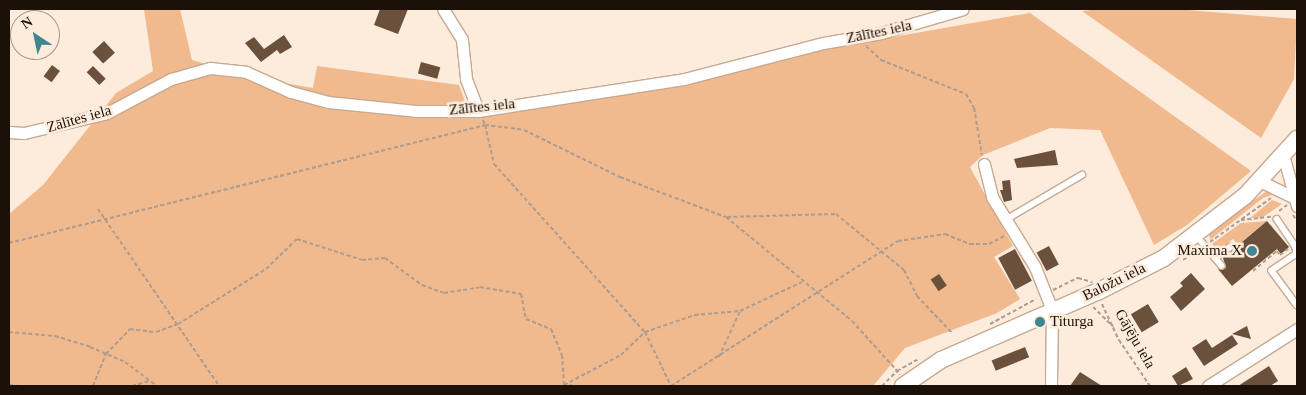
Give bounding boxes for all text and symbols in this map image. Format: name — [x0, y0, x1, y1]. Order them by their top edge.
north arrow — [10, 10, 60, 60]
text: N — [19, 14, 35, 32]
street label: Zālītes iela — [845, 16, 913, 48]
street label: Zālītes iela — [448, 95, 516, 119]
street label: Zālītes iela — [45, 101, 113, 137]
place label: Maxima X — [1177, 242, 1242, 260]
marker: Maxima X — [1246, 245, 1258, 257]
street label: Baložu iela — [1080, 259, 1148, 305]
street label: Gājēju iela — [1111, 306, 1159, 372]
place label: Titurga — [1050, 313, 1093, 331]
marker: Titurga — [1034, 316, 1046, 328]

